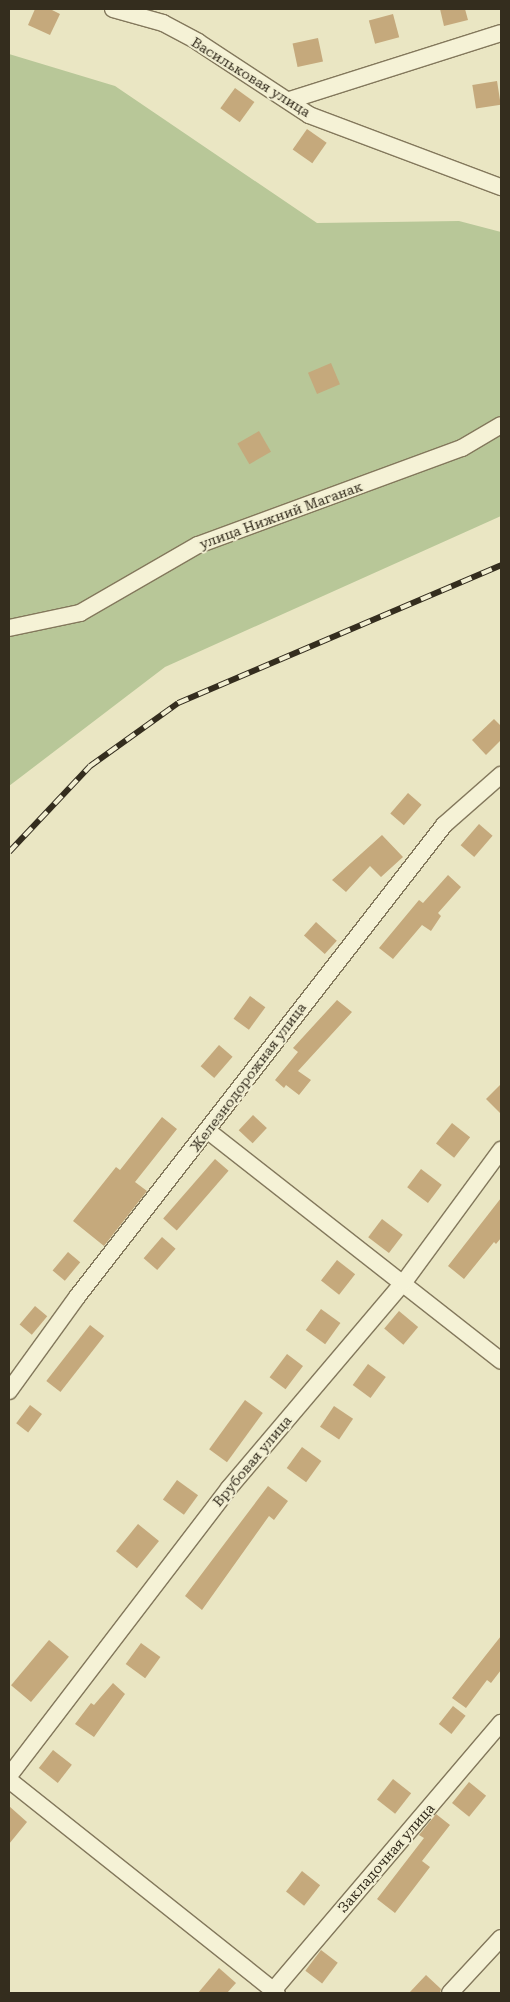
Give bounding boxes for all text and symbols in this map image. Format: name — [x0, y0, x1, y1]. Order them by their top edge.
street label: Васильковая улица — [188, 34, 314, 120]
street label: улица Нижний Маганак — [197, 478, 365, 552]
street label: Железнодорожная улица — [186, 999, 310, 1155]
street label: Врубовая улица — [209, 1412, 295, 1510]
street label: Закладочная улица — [334, 1800, 438, 1916]

